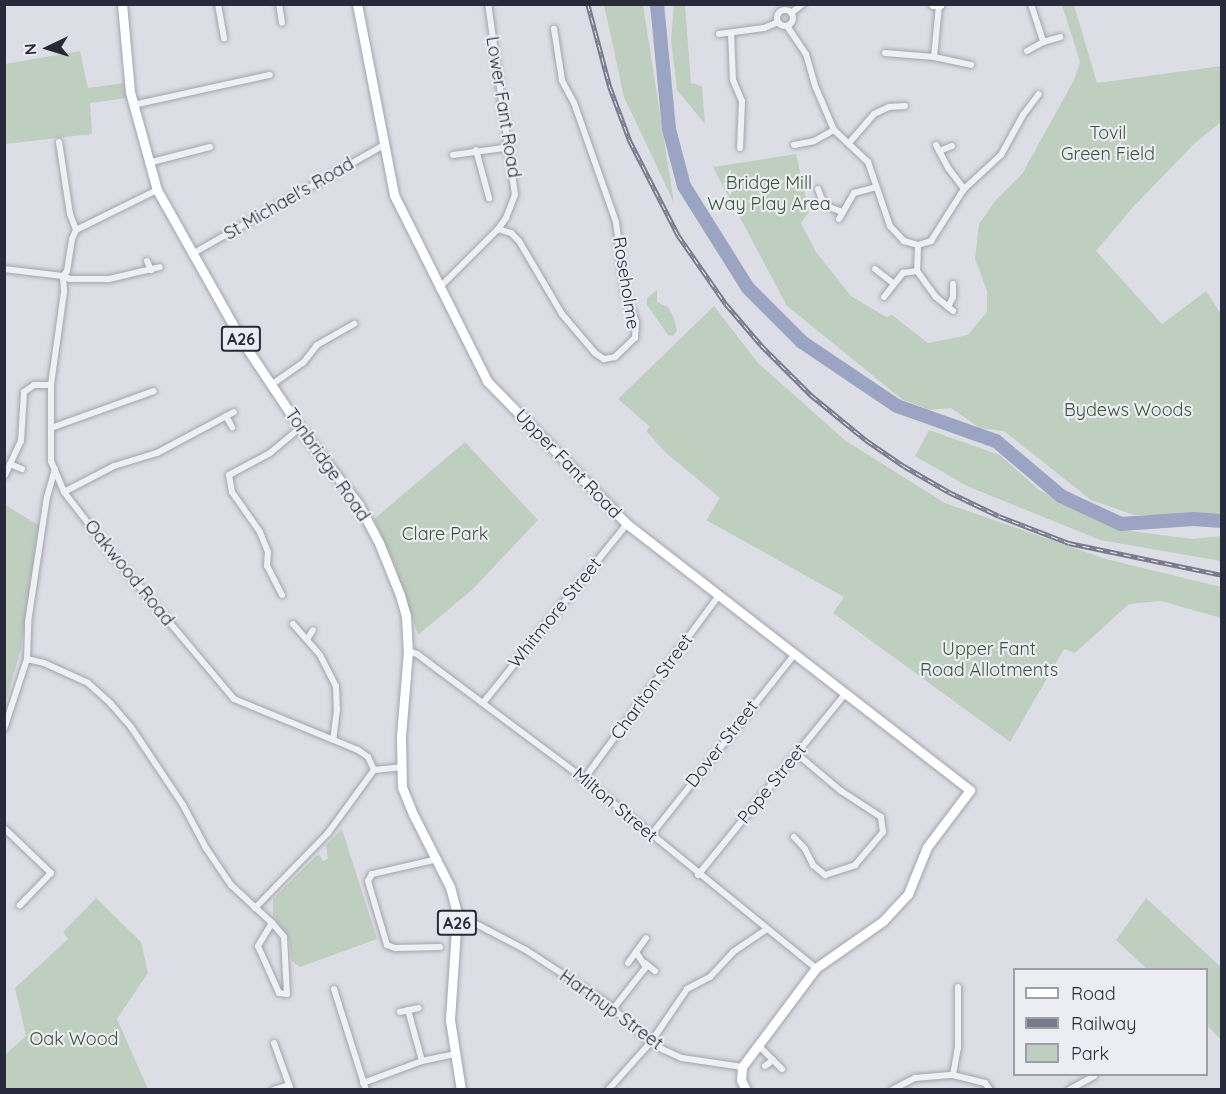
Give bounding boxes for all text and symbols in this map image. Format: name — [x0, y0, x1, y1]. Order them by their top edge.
north arrow — [18, 18, 78, 78]
street label: Lower Fant Road — [481, 35, 525, 179]
text: N — [20, 43, 40, 56]
park label: Tovil Green Field — [1061, 123, 1155, 166]
street label: St Michael's Road — [220, 153, 358, 245]
park label: Bridge Mill Way Play Area — [707, 173, 831, 216]
street label: Roseholme — [608, 235, 644, 331]
road number: A26 — [220, 326, 262, 352]
park label: Bydews Woods — [1064, 399, 1192, 421]
street label: Tonbridge Road — [280, 404, 374, 526]
street label: Upper Fant Road — [510, 405, 626, 523]
street label: Oakwood Road — [80, 516, 178, 630]
park label: Clare Park — [402, 523, 488, 545]
street label: Whitmore Street — [504, 553, 606, 673]
street label: Charlton Street — [606, 630, 698, 744]
park label: Upper Fant Road Allotments — [920, 639, 1058, 682]
street label: Dover Street — [681, 696, 763, 792]
street label: Pope Street — [733, 740, 811, 828]
street label: Milton Street — [568, 763, 662, 847]
road number: A26 — [436, 910, 478, 936]
street label: Hartnup Street — [555, 965, 667, 1055]
legend — [1013, 968, 1208, 1076]
text: Road — [1071, 982, 1116, 1005]
text: Railway — [1071, 1012, 1137, 1035]
park label: Oak Wood — [29, 1028, 119, 1050]
text: Park — [1071, 1042, 1109, 1065]

